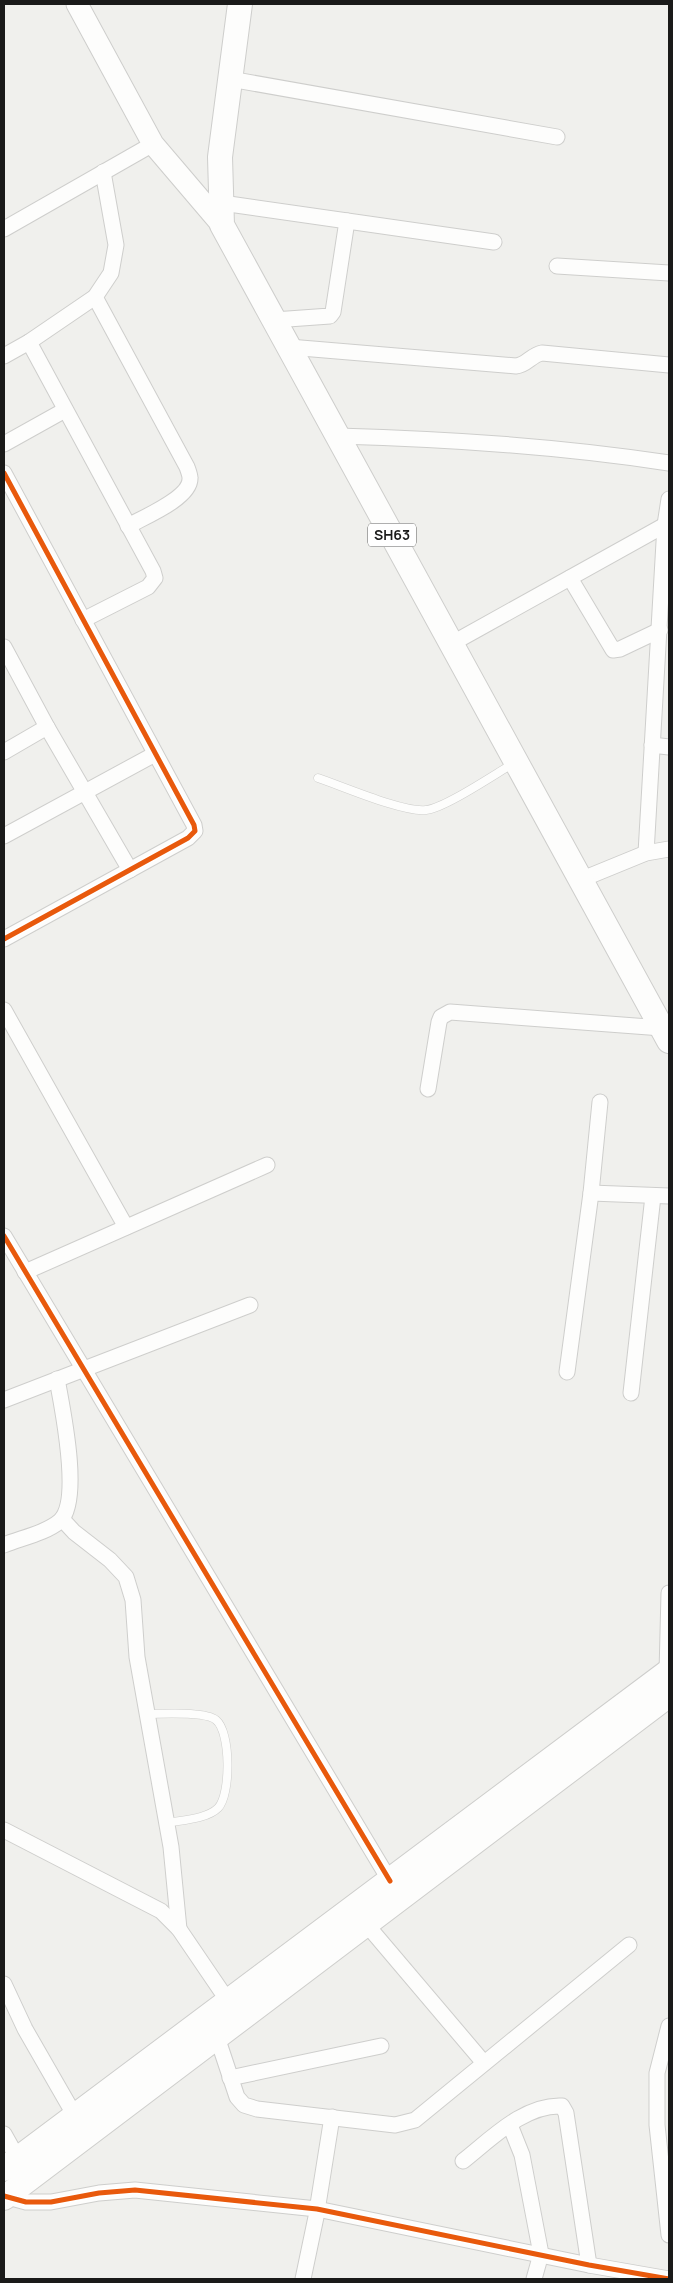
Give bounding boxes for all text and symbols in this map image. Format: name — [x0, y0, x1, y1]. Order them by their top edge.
road number: SH63 — [368, 524, 416, 546]

